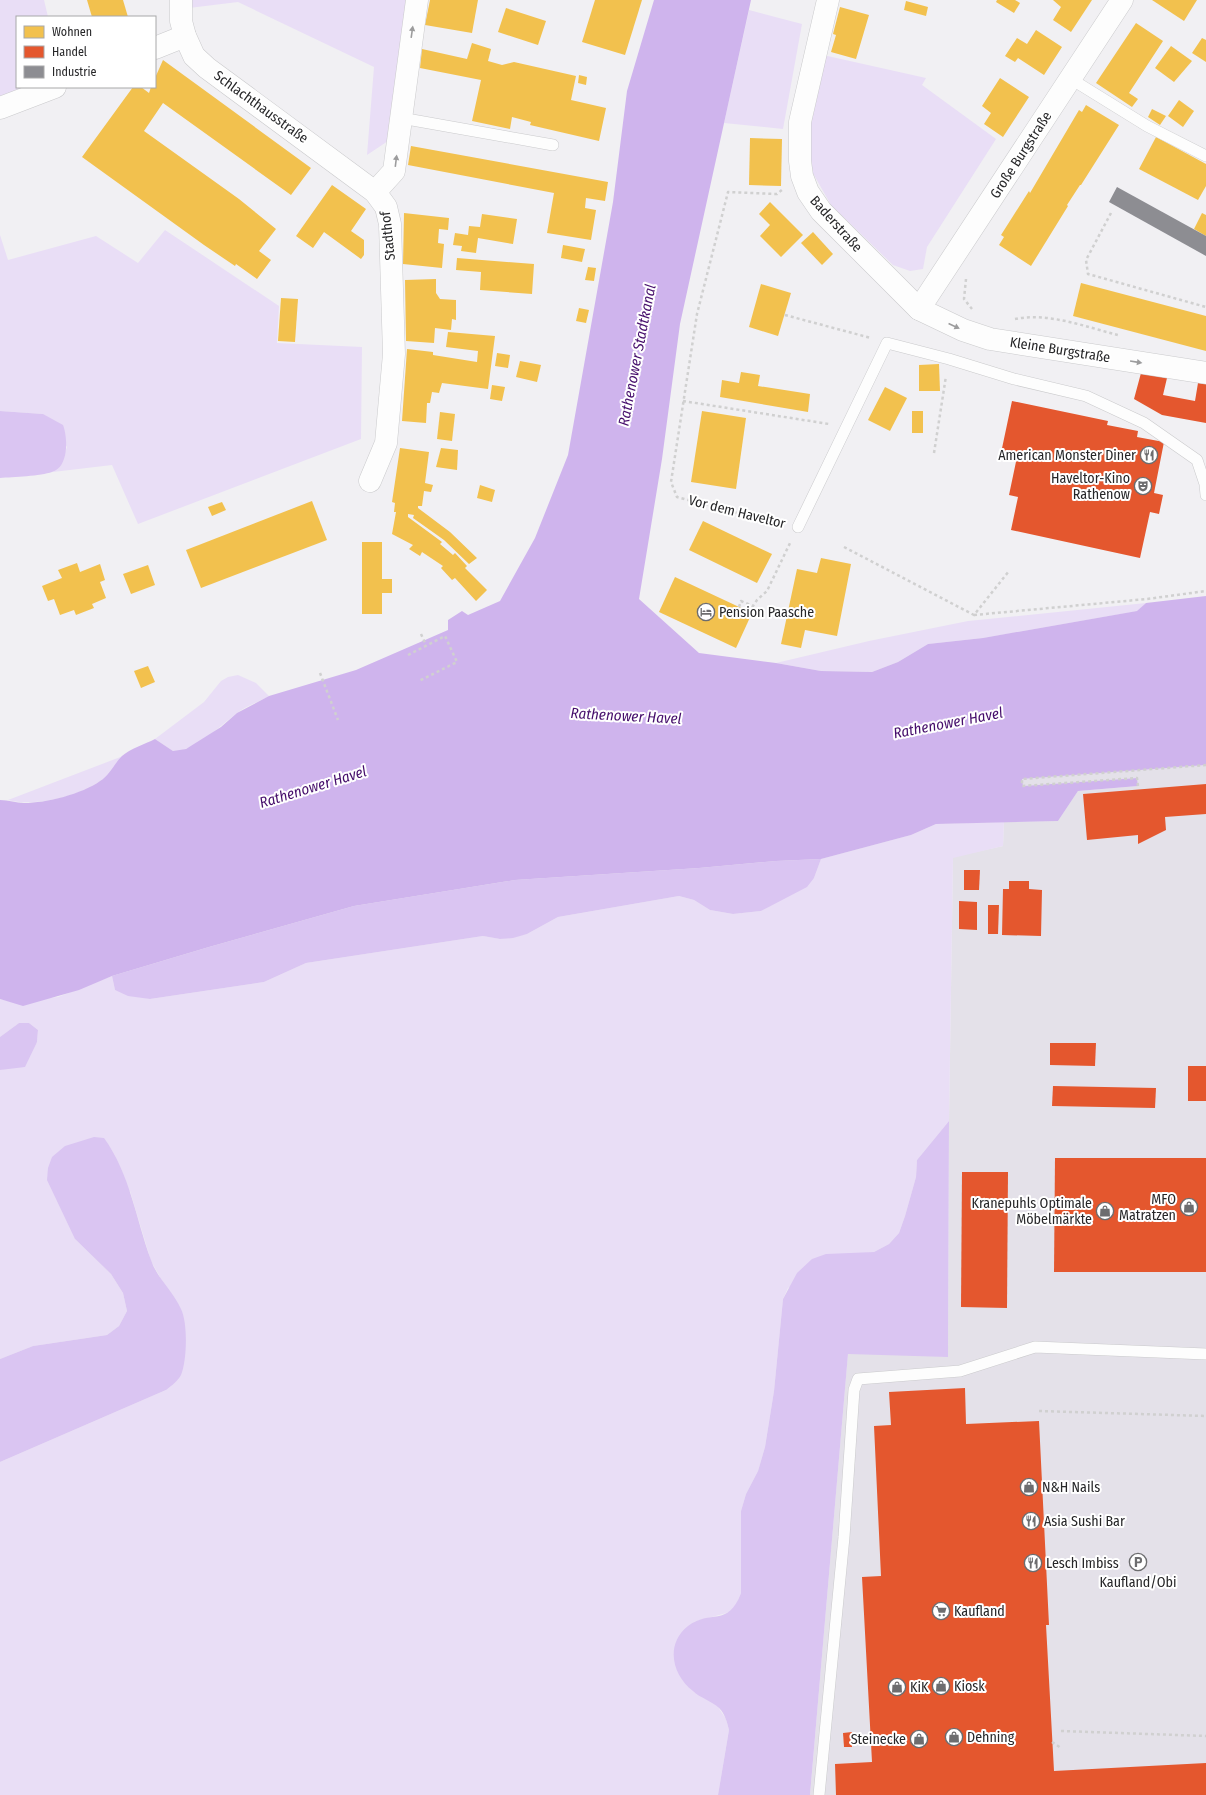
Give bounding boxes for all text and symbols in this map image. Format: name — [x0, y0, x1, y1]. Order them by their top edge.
legend — [16, 16, 156, 88]
text: Wohnen — [52, 25, 92, 39]
one-way arrow — [409, 26, 415, 38]
text: Handel — [52, 45, 87, 59]
text: Industrie — [52, 65, 96, 79]
street label: Schlachthausstraße — [211, 67, 312, 147]
street label: Große Burgstraße — [987, 108, 1055, 202]
one-way arrow — [393, 154, 399, 167]
street label: Baderstraße — [806, 192, 866, 256]
street label: Stadthof — [377, 209, 399, 261]
water label: Rathenower Stadtkanal — [614, 283, 660, 427]
one-way arrow — [949, 323, 961, 329]
street label: Kleine Burgstraße — [1009, 334, 1112, 366]
one-way arrow — [1130, 359, 1142, 365]
restaurant icon: American Monster Diner — [1139, 445, 1159, 465]
place label: American Monster Diner — [998, 447, 1136, 464]
place label: Haveltor-Kino Rathenow — [1051, 470, 1130, 503]
theatre icon: Haveltor-Kino Rathenow — [1133, 476, 1153, 496]
street label: Vor dem Haveltor — [687, 492, 787, 532]
hotel icon: Pension Paasche — [696, 602, 716, 622]
place label: Pension Paasche — [719, 604, 814, 621]
water label: Rathenower Havel — [570, 704, 682, 728]
water label: Rathenower Havel — [892, 704, 1004, 742]
water label: Rathenower Havel — [257, 762, 369, 812]
place label: MFO Matratzen — [1119, 1191, 1176, 1224]
place label: Kranepuhls Optimale Möbelmärkte — [972, 1195, 1092, 1228]
shop icon: MFO Matratzen — [1179, 1197, 1199, 1217]
shop icon: Kranepuhls Optimale Möbelmärkte — [1095, 1201, 1115, 1221]
shop icon: N&H Nails — [1019, 1477, 1039, 1497]
place label: N&H Nails — [1042, 1479, 1100, 1496]
restaurant icon: Asia Sushi Bar — [1021, 1511, 1041, 1531]
place label: Asia Sushi Bar — [1044, 1513, 1125, 1530]
parking icon: Kaufland/Obi — [1128, 1552, 1148, 1572]
restaurant icon: Lesch Imbiss — [1023, 1553, 1043, 1573]
place label: Lesch Imbiss — [1046, 1555, 1119, 1572]
place label: Kaufland/Obi — [1100, 1574, 1176, 1591]
supermarket icon: Kaufland — [931, 1601, 951, 1621]
place label: Kaufland — [954, 1603, 1005, 1620]
shop icon: Kiosk — [931, 1676, 951, 1696]
shop icon: KiK — [887, 1677, 907, 1697]
place label: Kiosk — [954, 1678, 985, 1695]
place label: KiK — [910, 1679, 929, 1696]
shop icon: Dehning — [944, 1727, 964, 1747]
shop icon: Steinecke — [909, 1729, 929, 1749]
place label: Dehning — [967, 1729, 1015, 1746]
place label: Steinecke — [851, 1731, 906, 1748]

